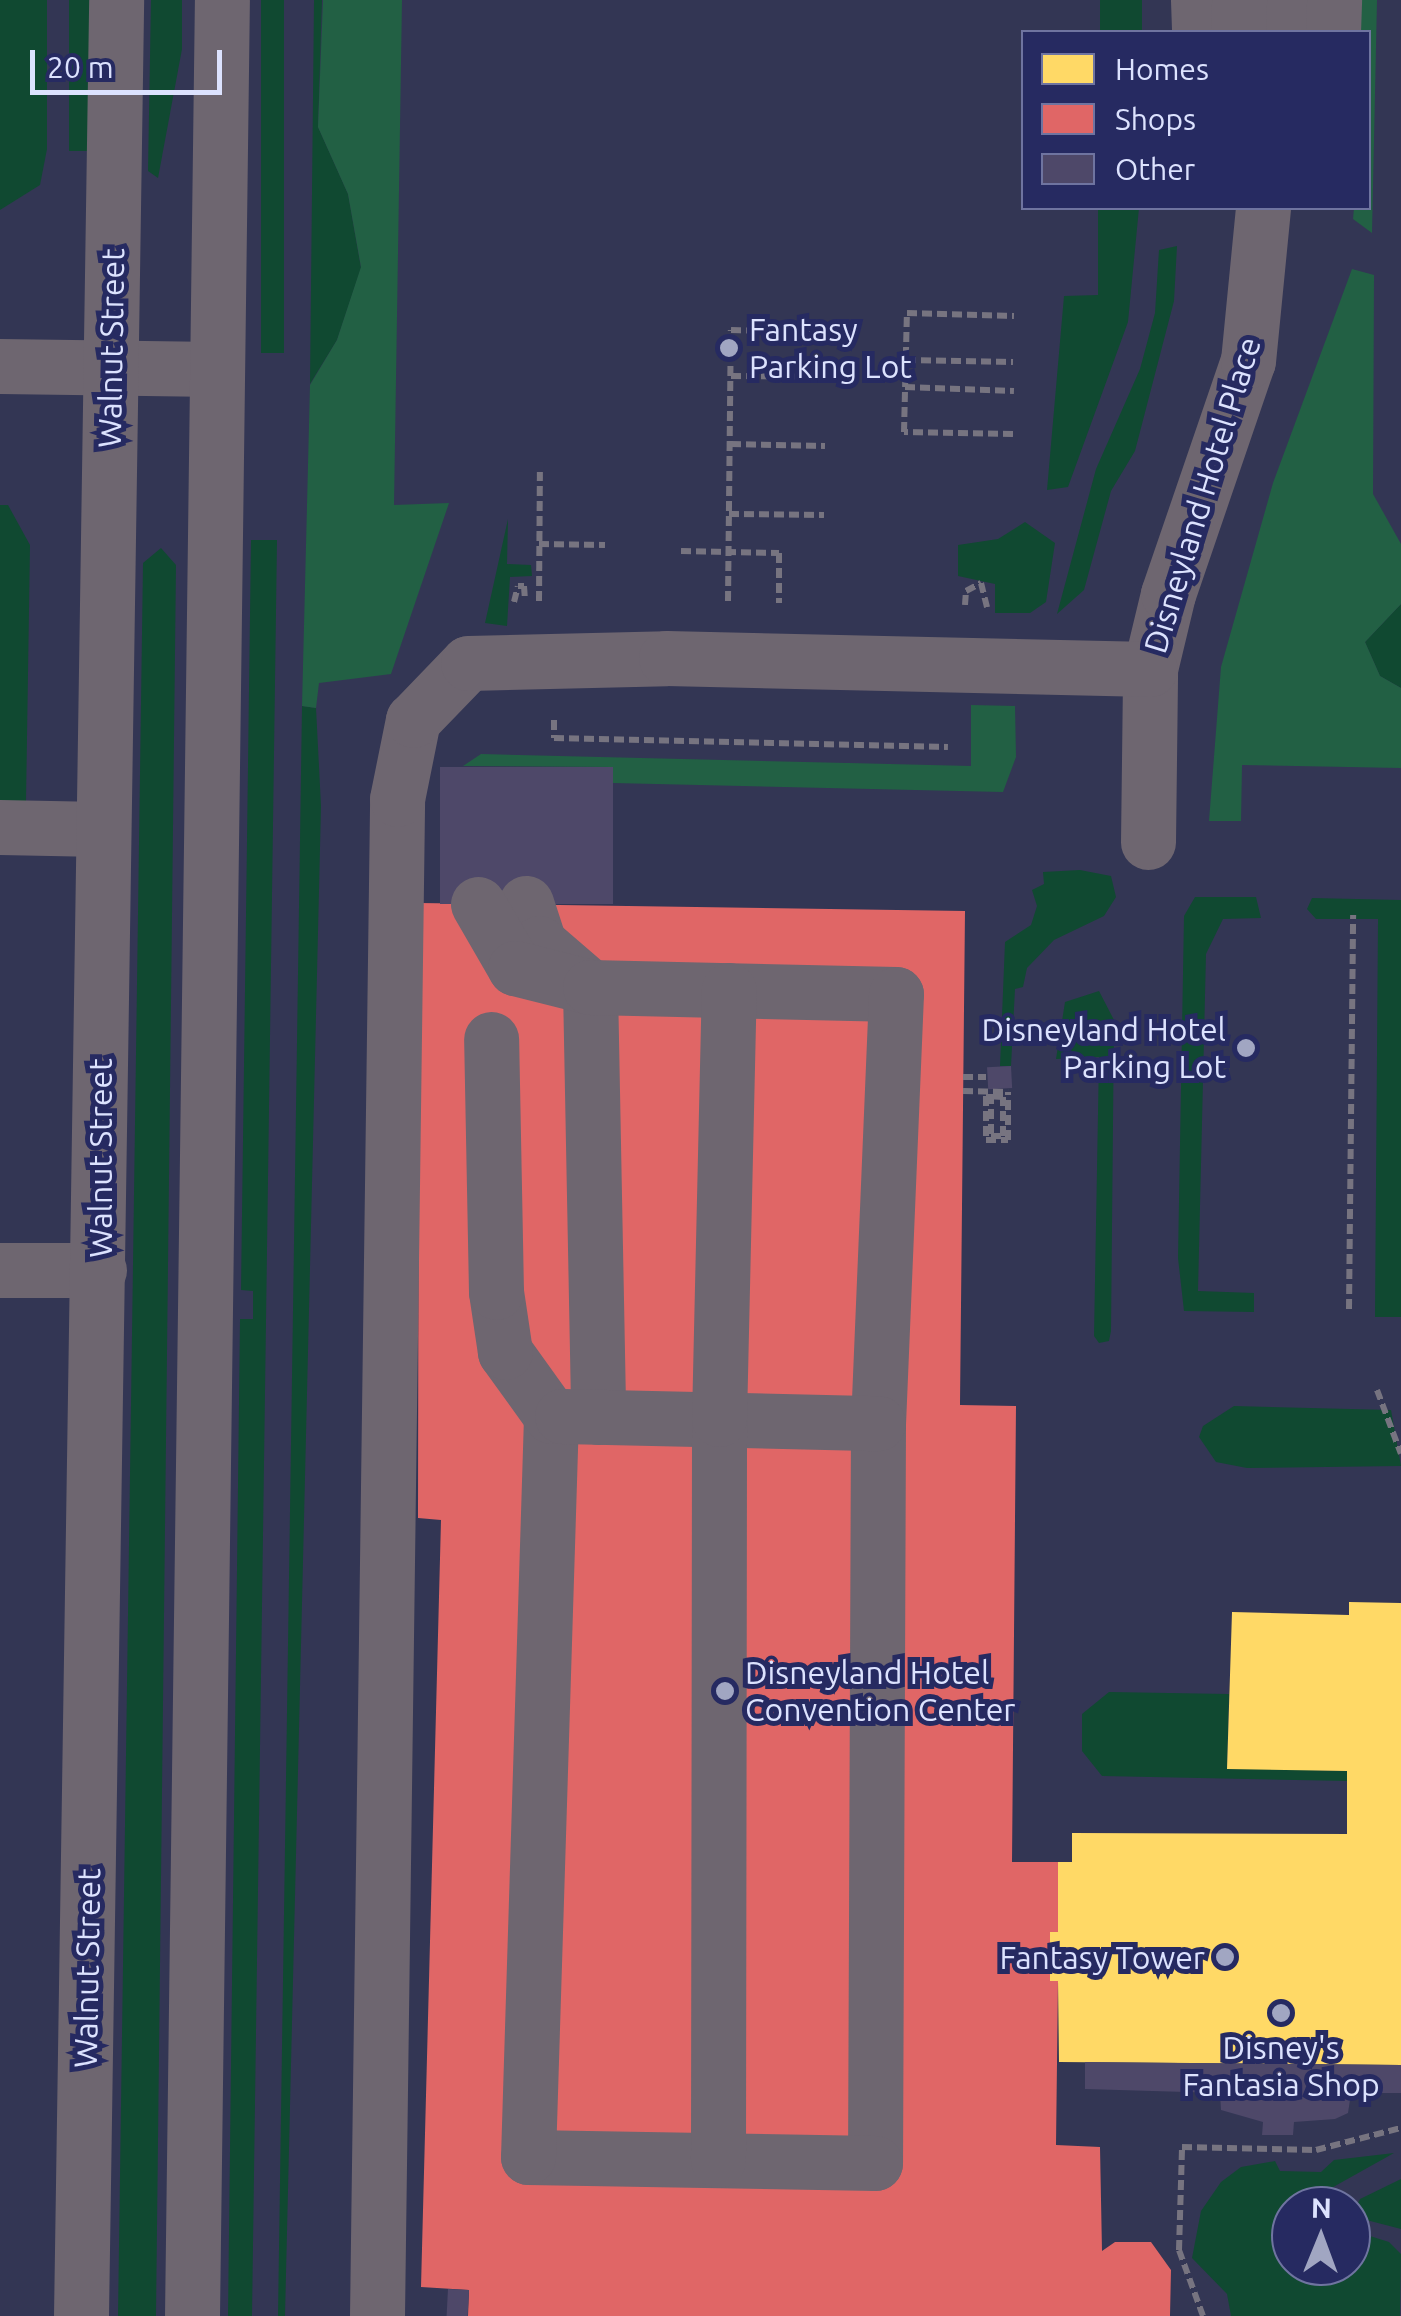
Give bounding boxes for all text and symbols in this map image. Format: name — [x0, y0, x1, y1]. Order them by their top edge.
scale bar — [35, 30, 228, 92]
legend — [1021, 30, 1371, 210]
text: 20 m — [47, 50, 114, 84]
text: Homes — [1115, 52, 1209, 86]
text: Shops — [1115, 102, 1196, 136]
text: Other — [1115, 152, 1195, 186]
street label: Walnut Street — [90, 248, 132, 448]
place label: Fantasy Parking Lot — [749, 311, 912, 386]
street label: Disneyland Hotel Place — [1136, 332, 1268, 658]
marker: Fantasy Parking Lot — [718, 337, 740, 359]
place label: Disneyland Hotel Parking Lot — [982, 1011, 1226, 1086]
marker: Disneyland Hotel Parking Lot — [1235, 1037, 1257, 1059]
street label: Walnut Street — [81, 1058, 119, 1258]
place label: Disneyland Hotel Convention Center — [745, 1654, 1015, 1729]
marker: Disneyland Hotel Convention Center — [714, 1680, 736, 1702]
street label: Walnut Street — [66, 1868, 108, 2068]
place label: Fantasy Tower — [1000, 1938, 1205, 1976]
marker: Fantasy Tower — [1214, 1946, 1236, 1968]
marker: Disney's Fantasia Shop — [1270, 2002, 1292, 2024]
place label: Disney's Fantasia Shop — [1182, 2029, 1380, 2104]
north arrow — [1271, 2186, 1371, 2286]
text: N — [1311, 2192, 1332, 2223]

